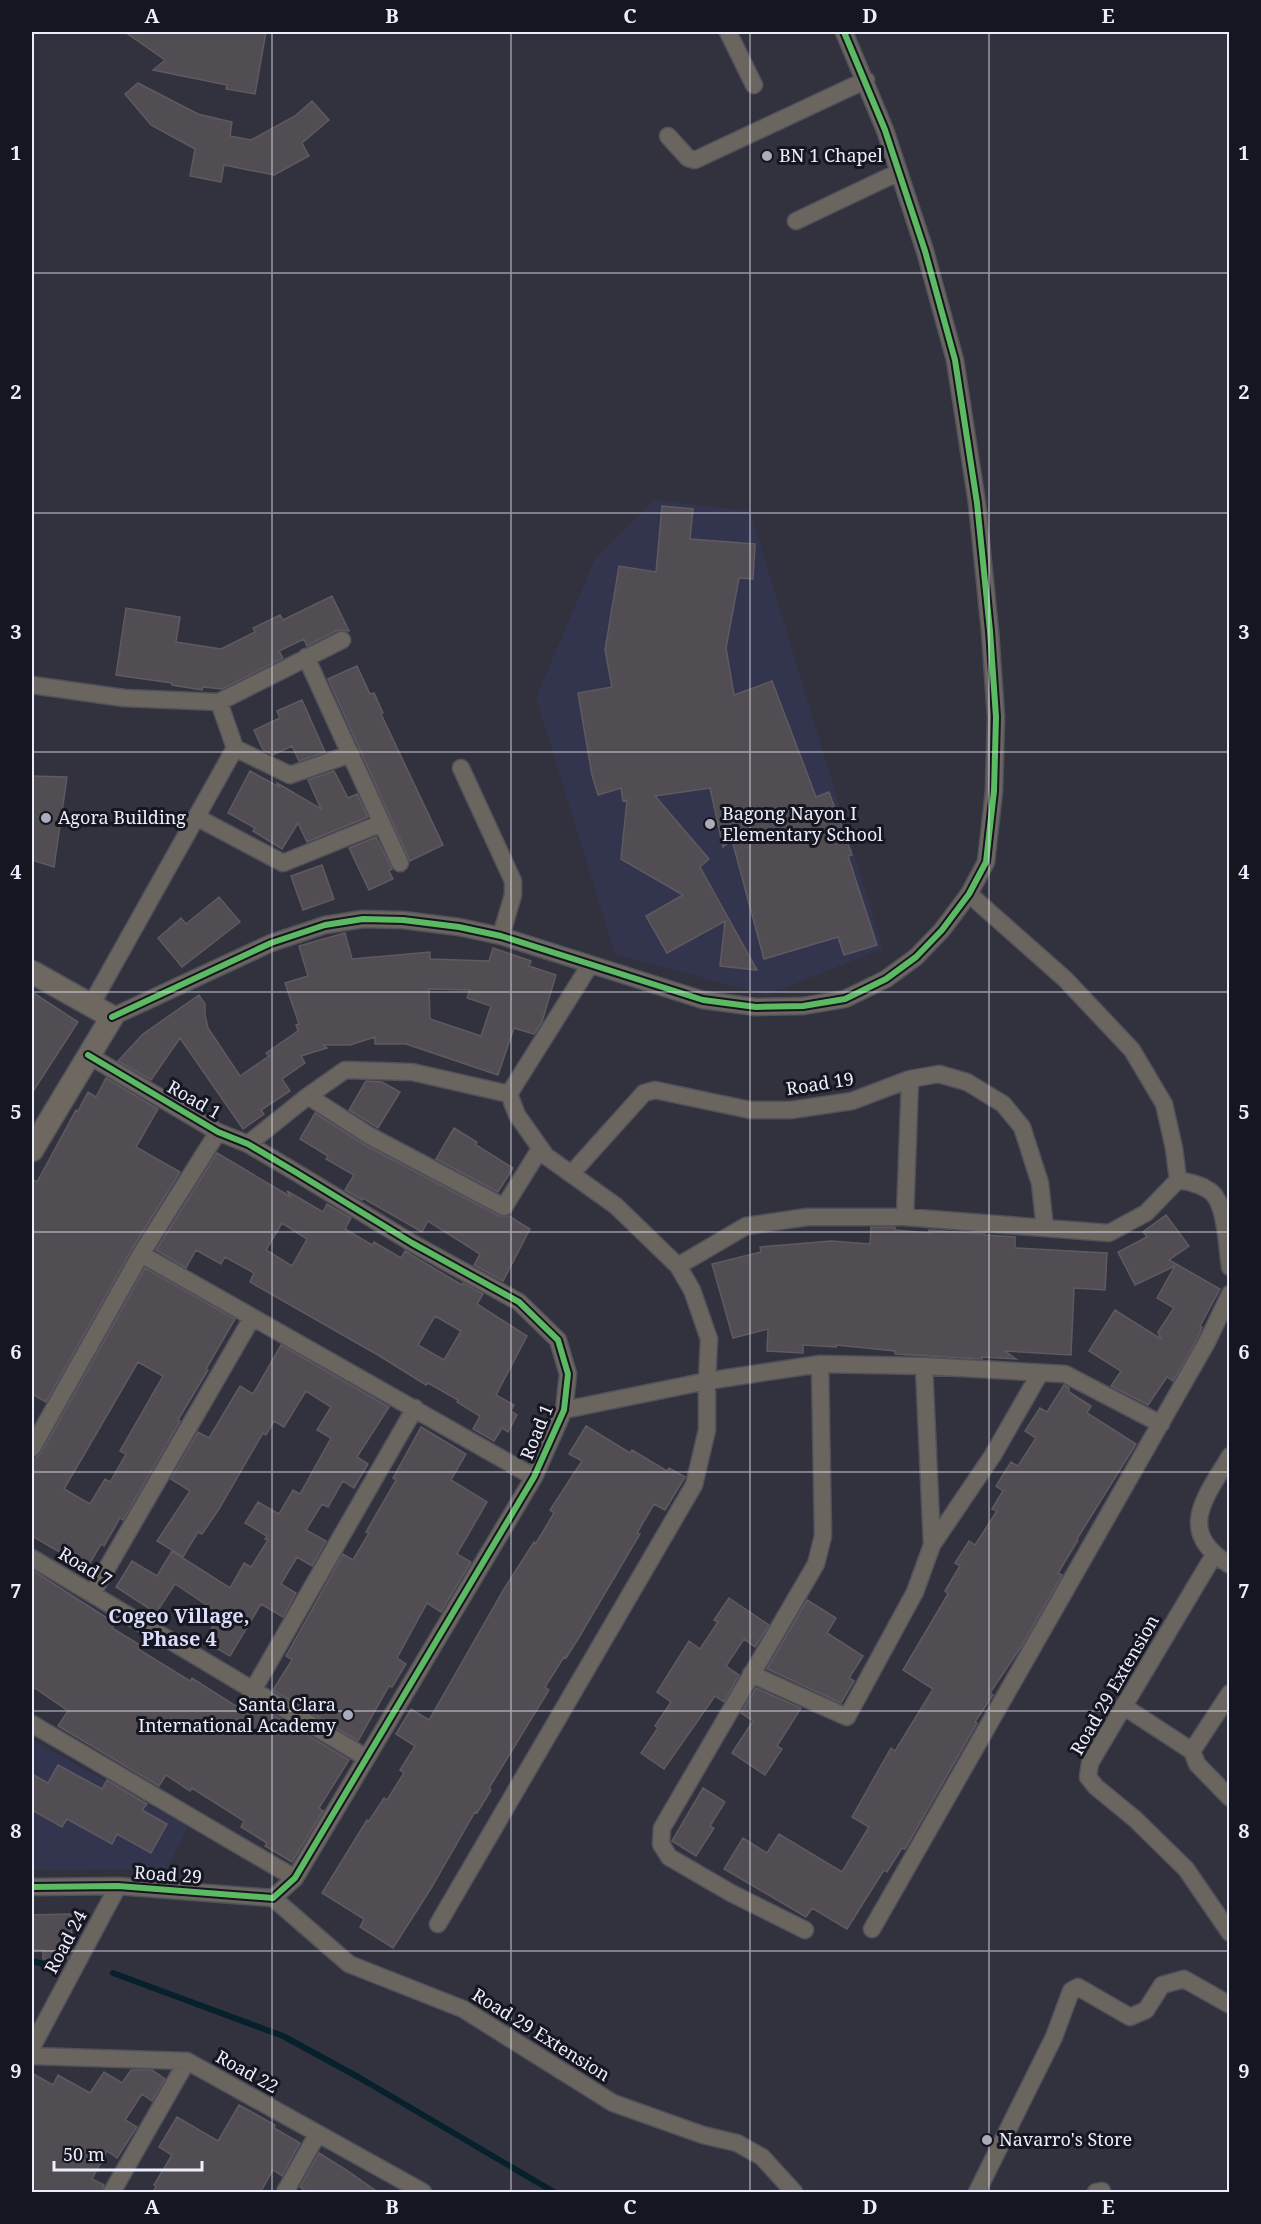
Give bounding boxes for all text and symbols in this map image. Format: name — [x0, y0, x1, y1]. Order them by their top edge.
text: A — [144, 2, 160, 29]
text: B — [385, 2, 399, 29]
text: C — [623, 2, 637, 29]
text: D — [862, 2, 878, 29]
text: E — [1101, 2, 1115, 29]
text: 1 — [10, 139, 22, 166]
text: 1 — [1238, 139, 1250, 166]
place label: BN 1 Chapel — [779, 143, 883, 167]
marker: BN 1 Chapel — [760, 149, 774, 163]
text: 2 — [10, 378, 22, 405]
text: 2 — [1238, 378, 1250, 405]
text: 3 — [10, 618, 22, 645]
text: 3 — [1238, 618, 1250, 645]
place label: Bagong Nayon I Elementary School — [722, 801, 883, 846]
place label: Agora Building — [58, 805, 186, 829]
marker: Agora Building — [39, 811, 53, 825]
marker: Bagong Nayon I Elementary School — [703, 817, 717, 831]
text: 4 — [10, 858, 22, 885]
text: 4 — [1238, 858, 1250, 885]
street label: Road 19 — [784, 1066, 855, 1100]
street label: Road 1 — [163, 1074, 226, 1124]
text: 5 — [10, 1098, 22, 1125]
text: 5 — [1238, 1098, 1250, 1125]
text: 6 — [10, 1338, 22, 1365]
text: 6 — [1238, 1338, 1250, 1365]
street label: Road 1 — [514, 1400, 558, 1463]
street label: Road 7 — [54, 1541, 117, 1591]
text: 7 — [10, 1577, 22, 1604]
text: 7 — [1238, 1577, 1250, 1604]
district label: Cogeo Village, Phase 4 — [108, 1602, 250, 1652]
street label: Road 29 Extension — [1064, 1610, 1164, 1759]
place label: Santa Clara International Academy — [138, 1692, 337, 1737]
marker: Santa Clara International Academy — [341, 1708, 355, 1722]
text: 8 — [10, 1817, 22, 1844]
text: 8 — [1238, 1817, 1250, 1844]
street label: Road 29 — [133, 1860, 203, 1888]
street label: Road 24 — [39, 1906, 92, 1977]
street label: Road 29 Extension — [468, 1982, 615, 2086]
street label: Road 22 — [212, 2044, 283, 2098]
text: 9 — [10, 2057, 22, 2084]
text: 9 — [1238, 2057, 1250, 2084]
place label: Navarro's Store — [999, 2127, 1132, 2151]
marker: Navarro's Store — [980, 2133, 994, 2147]
scale bar — [54, 2134, 202, 2172]
text: 50 m — [63, 2142, 105, 2166]
text: A — [144, 2193, 160, 2220]
text: B — [385, 2193, 399, 2220]
text: C — [623, 2193, 637, 2220]
text: D — [862, 2193, 878, 2220]
text: E — [1101, 2193, 1115, 2220]

